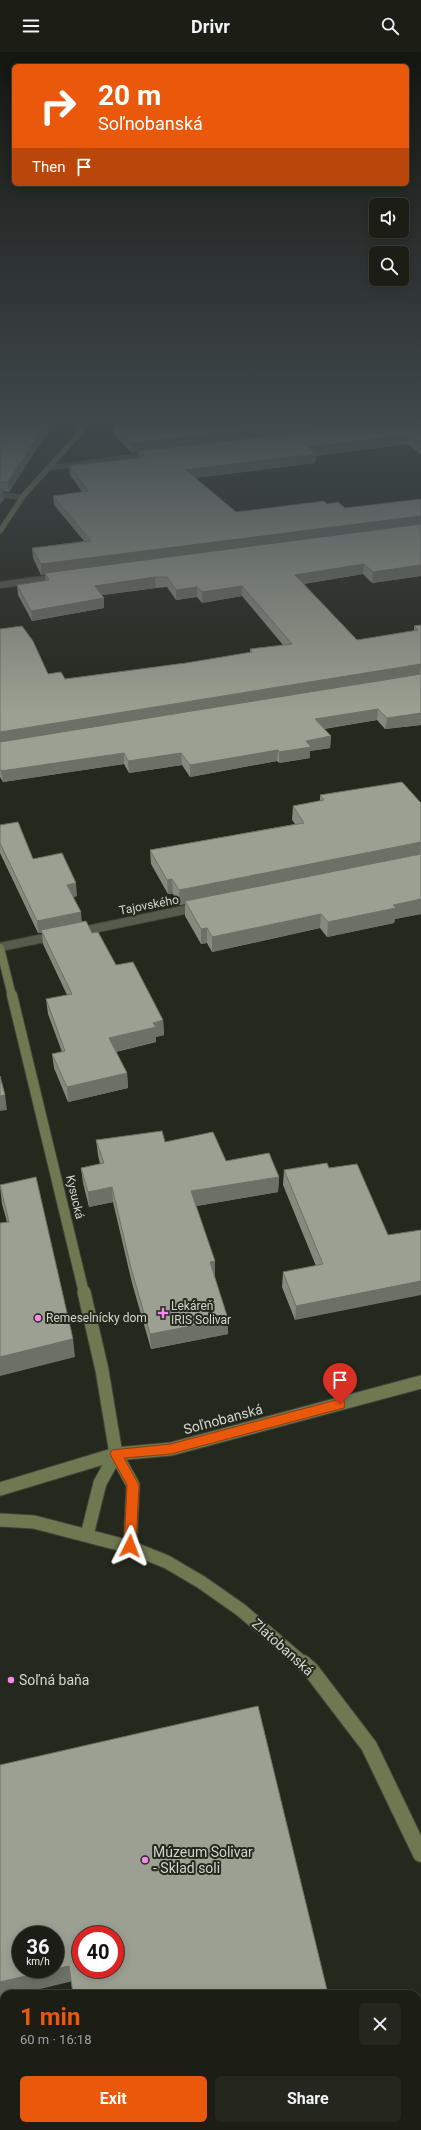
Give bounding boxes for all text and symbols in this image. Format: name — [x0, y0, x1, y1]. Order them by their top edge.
icon: menu — [20, 15, 42, 37]
icon: search — [379, 15, 401, 37]
text: Drivr — [191, 16, 230, 37]
text: 20 m — [98, 79, 161, 112]
icon: right — [32, 80, 84, 132]
text: Soľnobanská — [98, 113, 203, 134]
icon: arrive — [73, 156, 95, 178]
text: Then — [32, 158, 65, 176]
map controls — [369, 198, 409, 286]
button: sound — [369, 198, 409, 238]
button: search — [369, 246, 409, 286]
street label: Tajovského — [118, 892, 180, 918]
street label: Kysucká — [63, 1174, 87, 1220]
place label: Lekáreň IRIS Solivar — [171, 1299, 231, 1327]
marker: Lekáreň IRIS Solivar — [158, 1308, 168, 1318]
place label: Remeselnícky dom — [46, 1311, 147, 1325]
marker: Remeselnícky dom — [33, 1313, 43, 1323]
pin — [323, 1363, 357, 1404]
icon: arrive — [329, 1369, 351, 1391]
street label: Soľnobanská — [182, 1401, 264, 1437]
position arrow — [109, 1525, 151, 1567]
street label: Zlatobanská — [249, 1615, 317, 1679]
place label: Soľná baňa — [19, 1672, 89, 1688]
marker: Soľná baňa — [6, 1675, 16, 1685]
place label: Múzeum Solivar - Sklad soli — [153, 1844, 253, 1876]
marker: Múzeum Solivar - Sklad soli — [140, 1855, 150, 1865]
speed limit sign: 40 — [72, 1926, 124, 1978]
text: 36 — [27, 1935, 49, 1959]
text: km/h — [26, 1956, 50, 1967]
text: 1 min — [20, 2003, 80, 2031]
button: close — [359, 2003, 401, 2045]
text: 60 m · 16:18 — [20, 2032, 91, 2047]
button: Exit — [20, 2076, 207, 2122]
button: Share — [215, 2076, 401, 2122]

